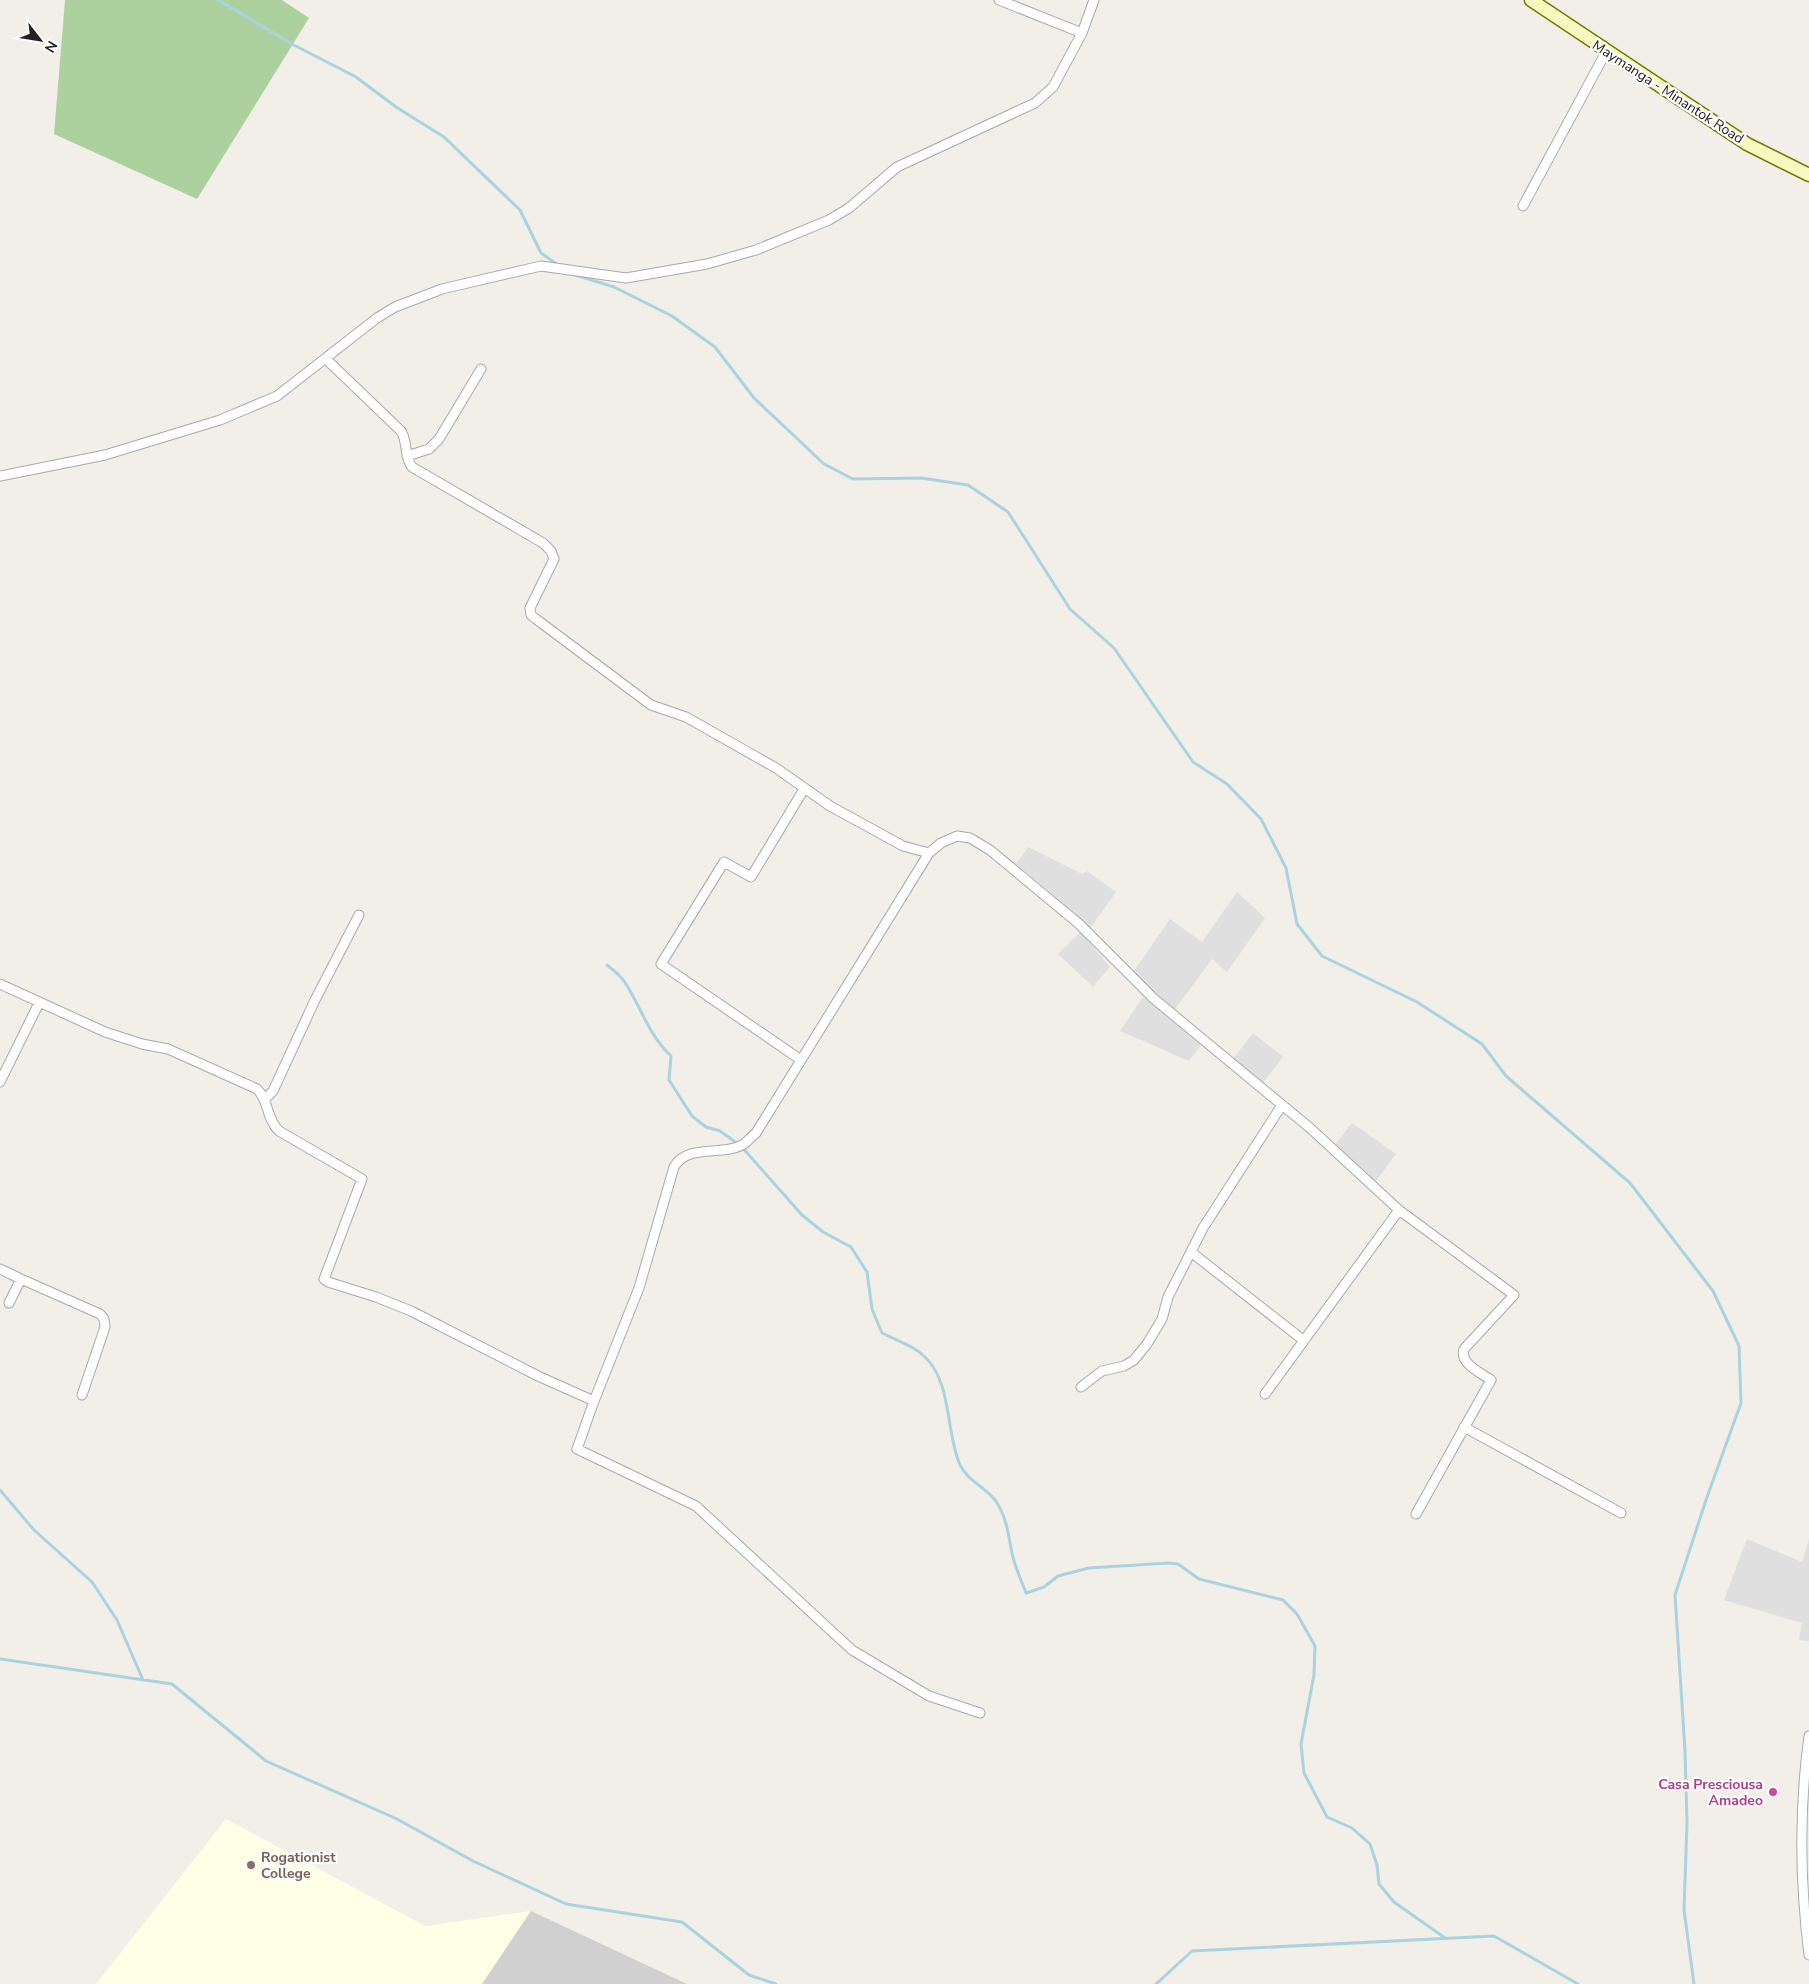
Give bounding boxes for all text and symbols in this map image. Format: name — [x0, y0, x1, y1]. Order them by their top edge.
north arrow — [15, 15, 65, 65]
street label: Maymanga - Minantok Road — [1589, 36, 1747, 148]
text: N — [40, 37, 62, 56]
place label: Casa Presciousa Amadeo — [1658, 1775, 1763, 1810]
marker: Casa Presciousa Amadeo — [1767, 1786, 1779, 1798]
place label: Rogationist College — [261, 1848, 336, 1883]
marker: Rogationist College — [245, 1859, 257, 1871]

